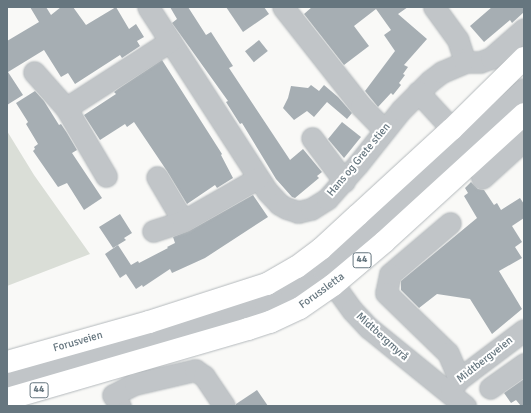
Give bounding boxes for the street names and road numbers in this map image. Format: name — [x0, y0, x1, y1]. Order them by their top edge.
street label: Hans og Grete stien — [325, 121, 393, 199]
road number: 44 — [352, 252, 372, 268]
street label: Forussletta — [297, 270, 347, 312]
street label: Midtbergmyrå — [353, 310, 411, 364]
street label: Forusveien — [52, 329, 104, 355]
street label: Midtbergveien — [454, 334, 516, 386]
road number: 44 — [29, 382, 49, 398]

